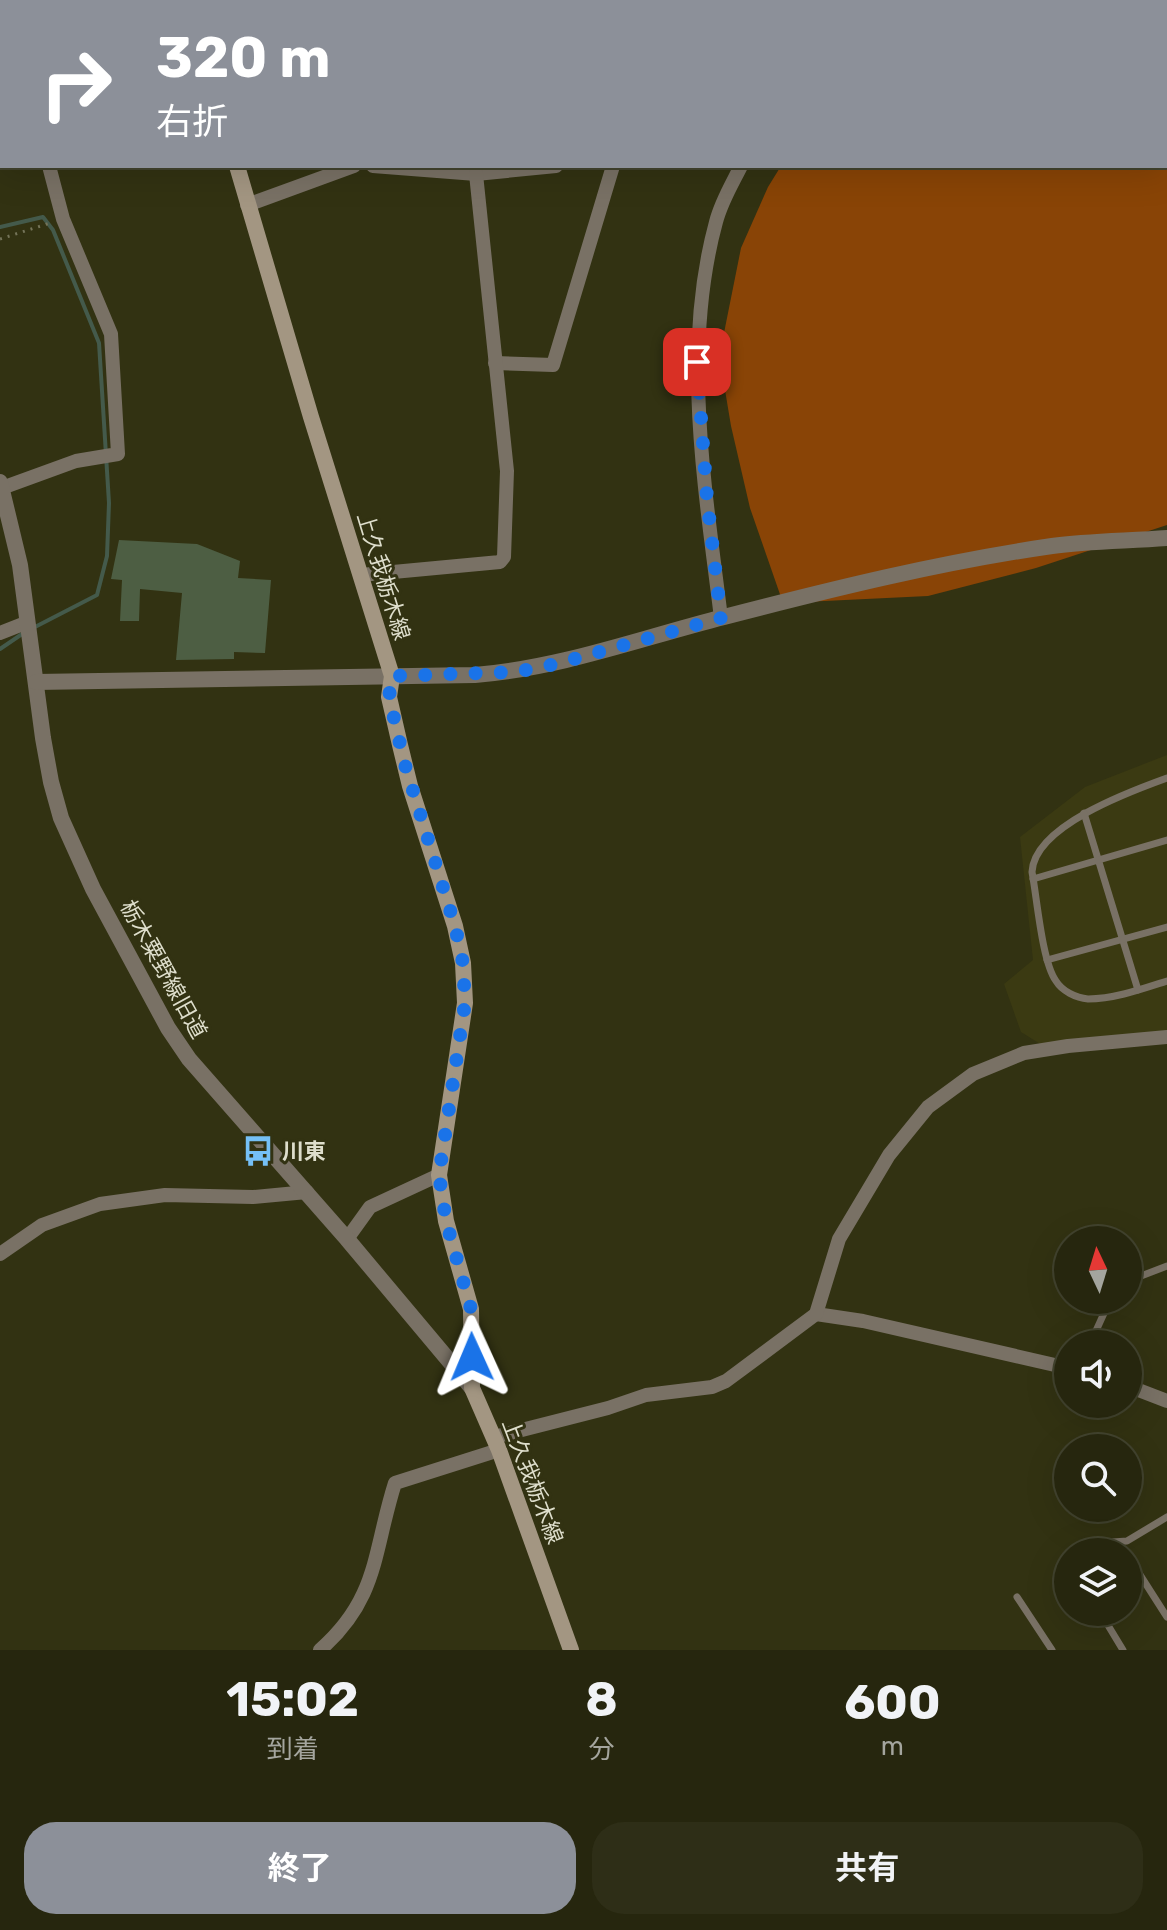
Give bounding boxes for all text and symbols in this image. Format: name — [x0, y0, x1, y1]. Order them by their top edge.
text: 320 m — [156, 25, 331, 91]
icon: right — [24, 32, 128, 136]
text: 右折 — [156, 100, 228, 143]
pin — [663, 328, 731, 396]
icon: arrive — [675, 340, 719, 384]
street label: 上久我栃木線 — [351, 509, 416, 643]
street label: 栃木粟野線旧道 — [114, 895, 213, 1043]
bus stop icon: 川東 — [241, 1134, 275, 1168]
place label: 川東 — [282, 1138, 326, 1165]
north arrow — [1054, 1226, 1142, 1314]
map controls — [1054, 1226, 1142, 1626]
position arrow — [430, 1315, 514, 1399]
button: sound — [1054, 1330, 1142, 1418]
street label: 上久我栃木線 — [496, 1415, 569, 1548]
button: search — [1054, 1434, 1142, 1522]
button: layers — [1054, 1538, 1142, 1626]
text: 15:02 — [226, 1671, 359, 1728]
text: 8 — [585, 1671, 618, 1728]
text: 600 — [844, 1674, 941, 1731]
text: m — [881, 1731, 904, 1762]
text: 到着 — [267, 1734, 319, 1765]
text: 分 — [589, 1734, 615, 1765]
button: 終了 — [24, 1822, 576, 1914]
button: 共有 — [592, 1822, 1143, 1914]

